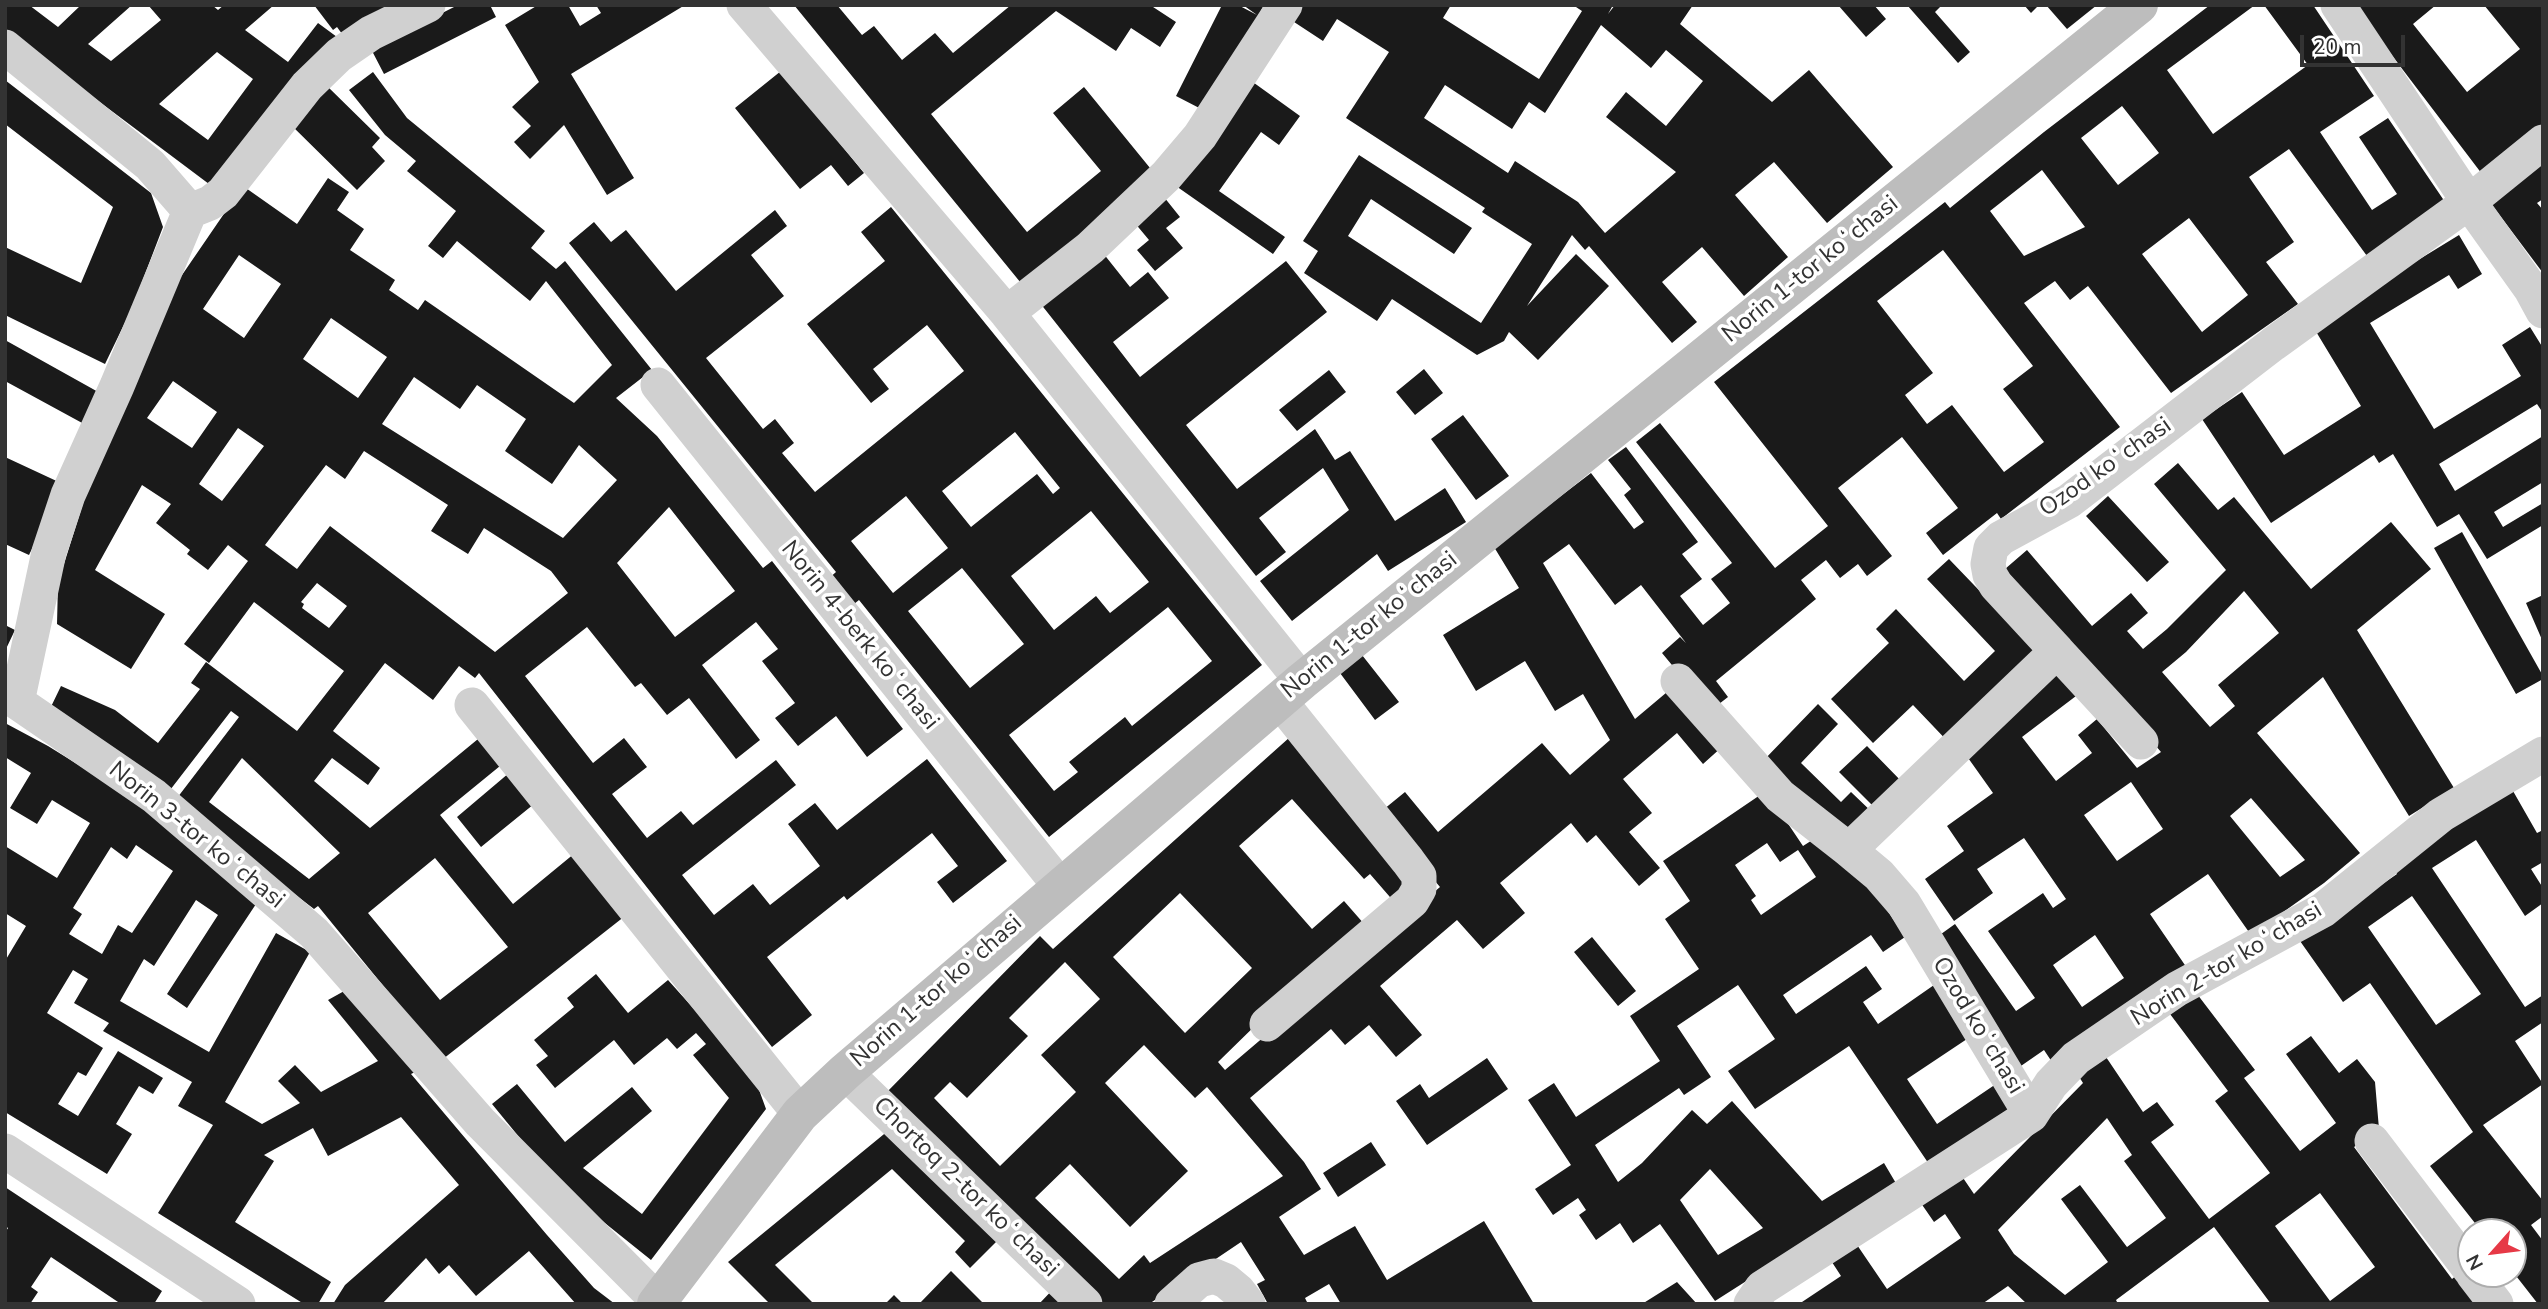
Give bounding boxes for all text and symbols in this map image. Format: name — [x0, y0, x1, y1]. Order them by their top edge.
scale bar — [2303, 21, 2408, 65]
text: 20 m — [2313, 33, 2362, 61]
street label: Norin 1-tor koʻchasi — [1717, 190, 1905, 350]
street label: Ozod koʻchasi — [2035, 412, 2177, 524]
street label: Norin 4-berk koʻchasi — [774, 536, 944, 736]
street label: Norin 1-tor koʻchasi — [1276, 546, 1464, 706]
street label: Norin 3-tor koʻchasi — [102, 756, 290, 916]
street label: Norin 2-tor koʻchasi — [2126, 897, 2328, 1033]
street label: Norin 1-tor koʻchasi — [845, 910, 1029, 1074]
street label: Ozod koʻchasi — [1925, 952, 2029, 1100]
street label: Chortoq 2-tor koʻchasi — [866, 1092, 1064, 1284]
north arrow — [2457, 1218, 2527, 1288]
text: N — [2460, 1250, 2490, 1274]

